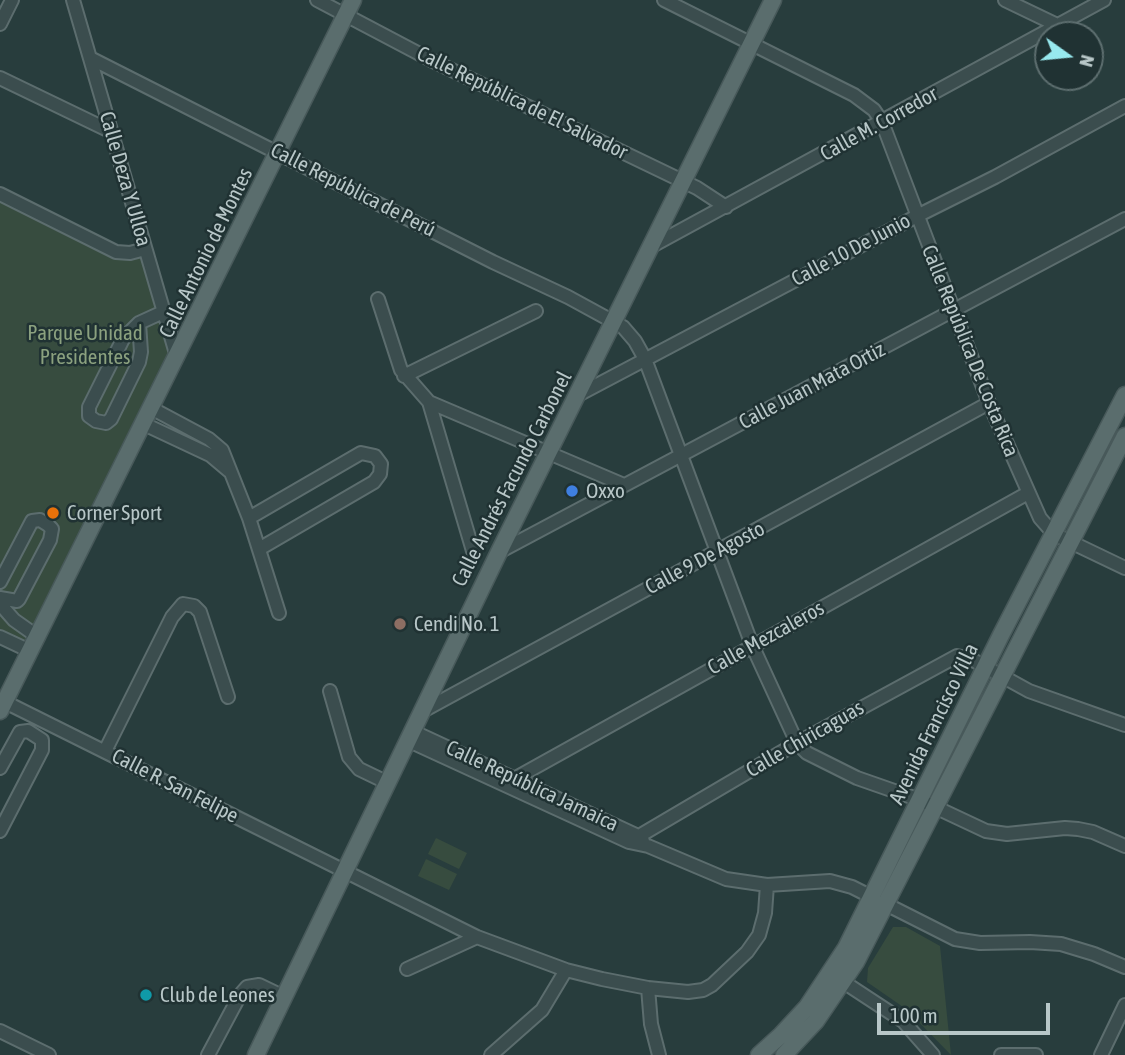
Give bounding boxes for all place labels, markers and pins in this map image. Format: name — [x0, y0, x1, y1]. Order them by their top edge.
place label: Oxxo — [586, 478, 625, 504]
marker: Oxxo — [564, 483, 580, 499]
place label: Corner Sport — [67, 500, 162, 526]
marker: Corner Sport — [45, 505, 61, 521]
place label: Cendi No. 1 — [414, 611, 500, 637]
marker: Cendi No. 1 — [392, 616, 408, 632]
place label: Club de Leones — [160, 982, 275, 1008]
marker: Club de Leones — [138, 987, 154, 1003]

